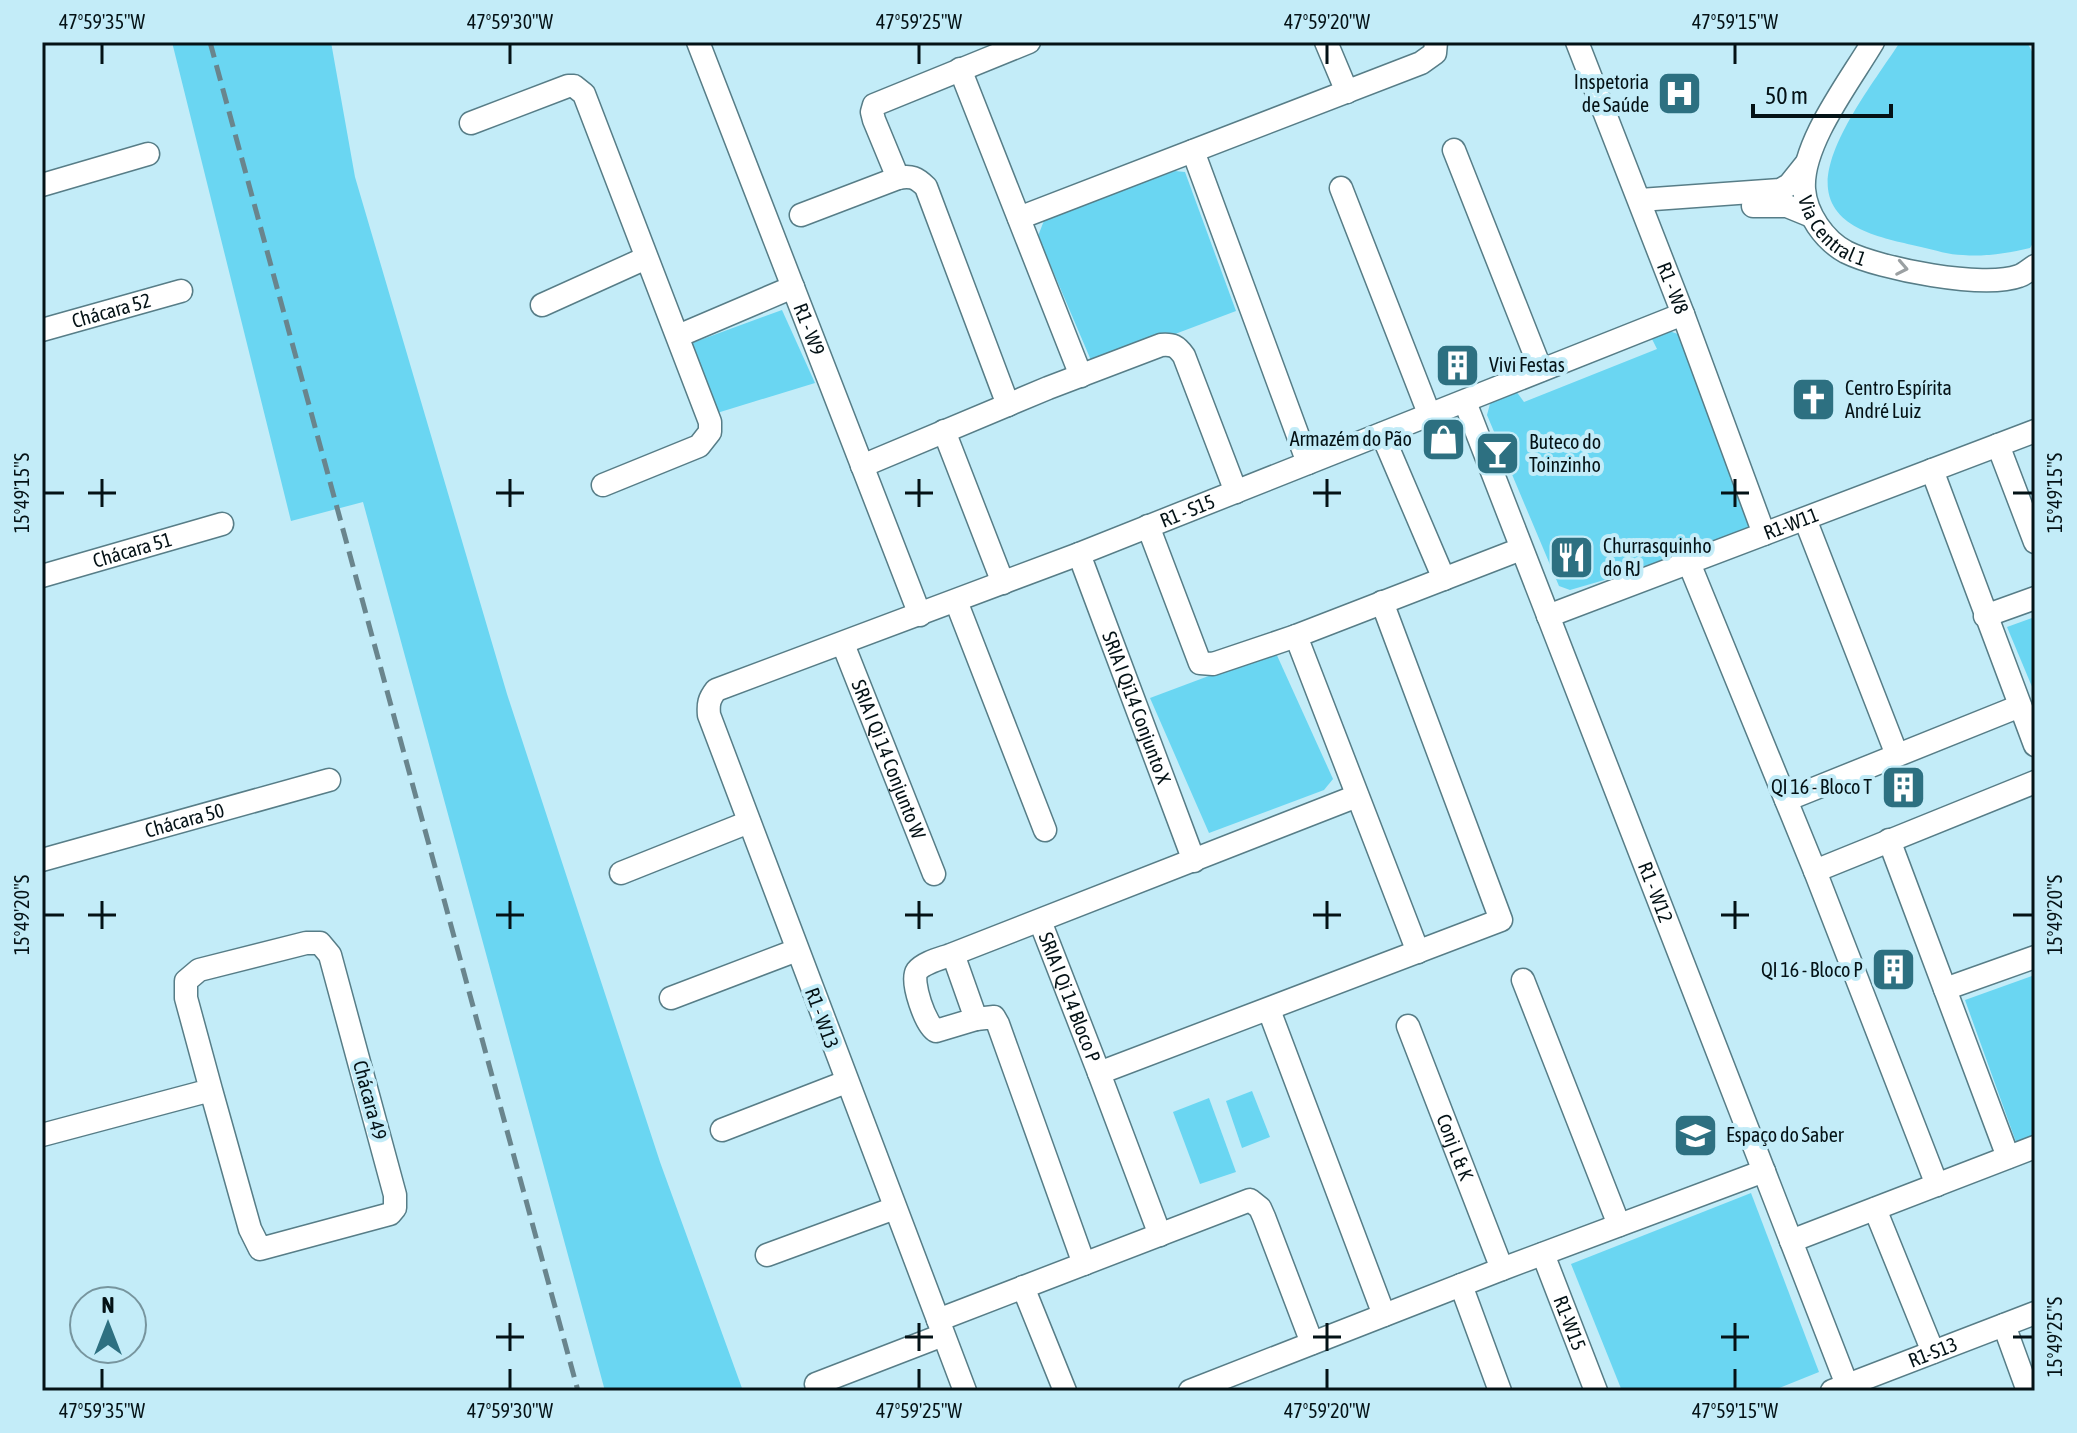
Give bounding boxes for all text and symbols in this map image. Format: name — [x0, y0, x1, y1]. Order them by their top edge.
text: 47°59'35"W — [59, 10, 146, 33]
text: 47°59'30"W — [467, 10, 554, 33]
text: 47°59'25"W — [876, 10, 963, 33]
text: 47°59'20"W — [1284, 10, 1371, 33]
text: 47°59'15"W — [1692, 10, 1779, 33]
scale bar — [1753, 68, 1891, 118]
place label: Inspetoria de Saúde — [1574, 70, 1649, 116]
hospital icon: Inspetoria de Saúde — [1656, 70, 1704, 118]
text: 50 m — [1765, 82, 1808, 109]
street label: Via Central 1 — [1794, 193, 1870, 270]
street label: R1 - W8 — [1653, 259, 1694, 317]
one-way arrow — [1895, 259, 1909, 276]
street label: Chácara 52 — [69, 288, 153, 332]
street label: R1 - W9 — [789, 300, 830, 358]
building icon: Vivi Festas — [1434, 341, 1482, 389]
place label: Vivi Festas — [1489, 353, 1565, 376]
church icon: Centro Espírita André Luiz — [1790, 375, 1838, 423]
place label: Centro Espírita André Luiz — [1845, 376, 1952, 422]
shop icon: Armazém do Pão — [1419, 415, 1467, 463]
place label: Armazém do Pão — [1290, 427, 1412, 450]
bar icon: Buteco do Toinzinho — [1474, 429, 1522, 477]
place label: Buteco do Toinzinho — [1529, 430, 1601, 476]
text: 15°49'15"S — [10, 453, 33, 533]
text: 15°49'15"S — [2043, 453, 2066, 533]
street label: R1 - S15 — [1156, 489, 1218, 532]
street label: R1-W11 — [1760, 502, 1821, 544]
street label: Chácara 51 — [90, 527, 174, 572]
restaurant icon: Churrasquinho do RJ — [1548, 533, 1596, 581]
place label: Churrasquinho do RJ — [1603, 534, 1712, 580]
street label: SRIA I Qi14 Conjunto X — [1098, 628, 1176, 787]
street label: SRIA I Qi 14 Conjunto W — [847, 676, 931, 842]
building icon: QI 16 - Bloco T — [1879, 763, 1927, 811]
place label: QI 16 - Bloco T — [1771, 775, 1872, 798]
street label: Chácara 50 — [142, 798, 227, 842]
street label: R1 - W12 — [1634, 858, 1678, 926]
text: 15°49'20"S — [10, 875, 33, 955]
text: 15°49'20"S — [2043, 875, 2066, 955]
street label: SRIA I Qi 14 Bloco P — [1034, 929, 1106, 1066]
building icon: QI 16 - Bloco P — [1870, 946, 1918, 994]
place label: QI 16 - Bloco P — [1761, 958, 1863, 981]
street label: R1 - W13 — [801, 984, 844, 1051]
street label: Chácara 49 — [349, 1058, 392, 1142]
street label: Conj L & K — [1432, 1111, 1479, 1184]
school or university icon: Espaço do Saber — [1671, 1111, 1719, 1159]
place label: Espaço do Saber — [1726, 1123, 1845, 1146]
north arrow — [68, 1285, 148, 1365]
text: N — [102, 1292, 114, 1318]
street label: R1-W15 — [1549, 1292, 1591, 1353]
text: 15°49'25"S — [2043, 1297, 2066, 1377]
street label: R1-S13 — [1905, 1332, 1960, 1372]
text: 47°59'35"W — [59, 1399, 146, 1422]
text: 47°59'30"W — [467, 1399, 554, 1422]
text: 47°59'25"W — [876, 1399, 963, 1422]
text: 47°59'20"W — [1284, 1399, 1371, 1422]
text: 47°59'15"W — [1692, 1399, 1779, 1422]

